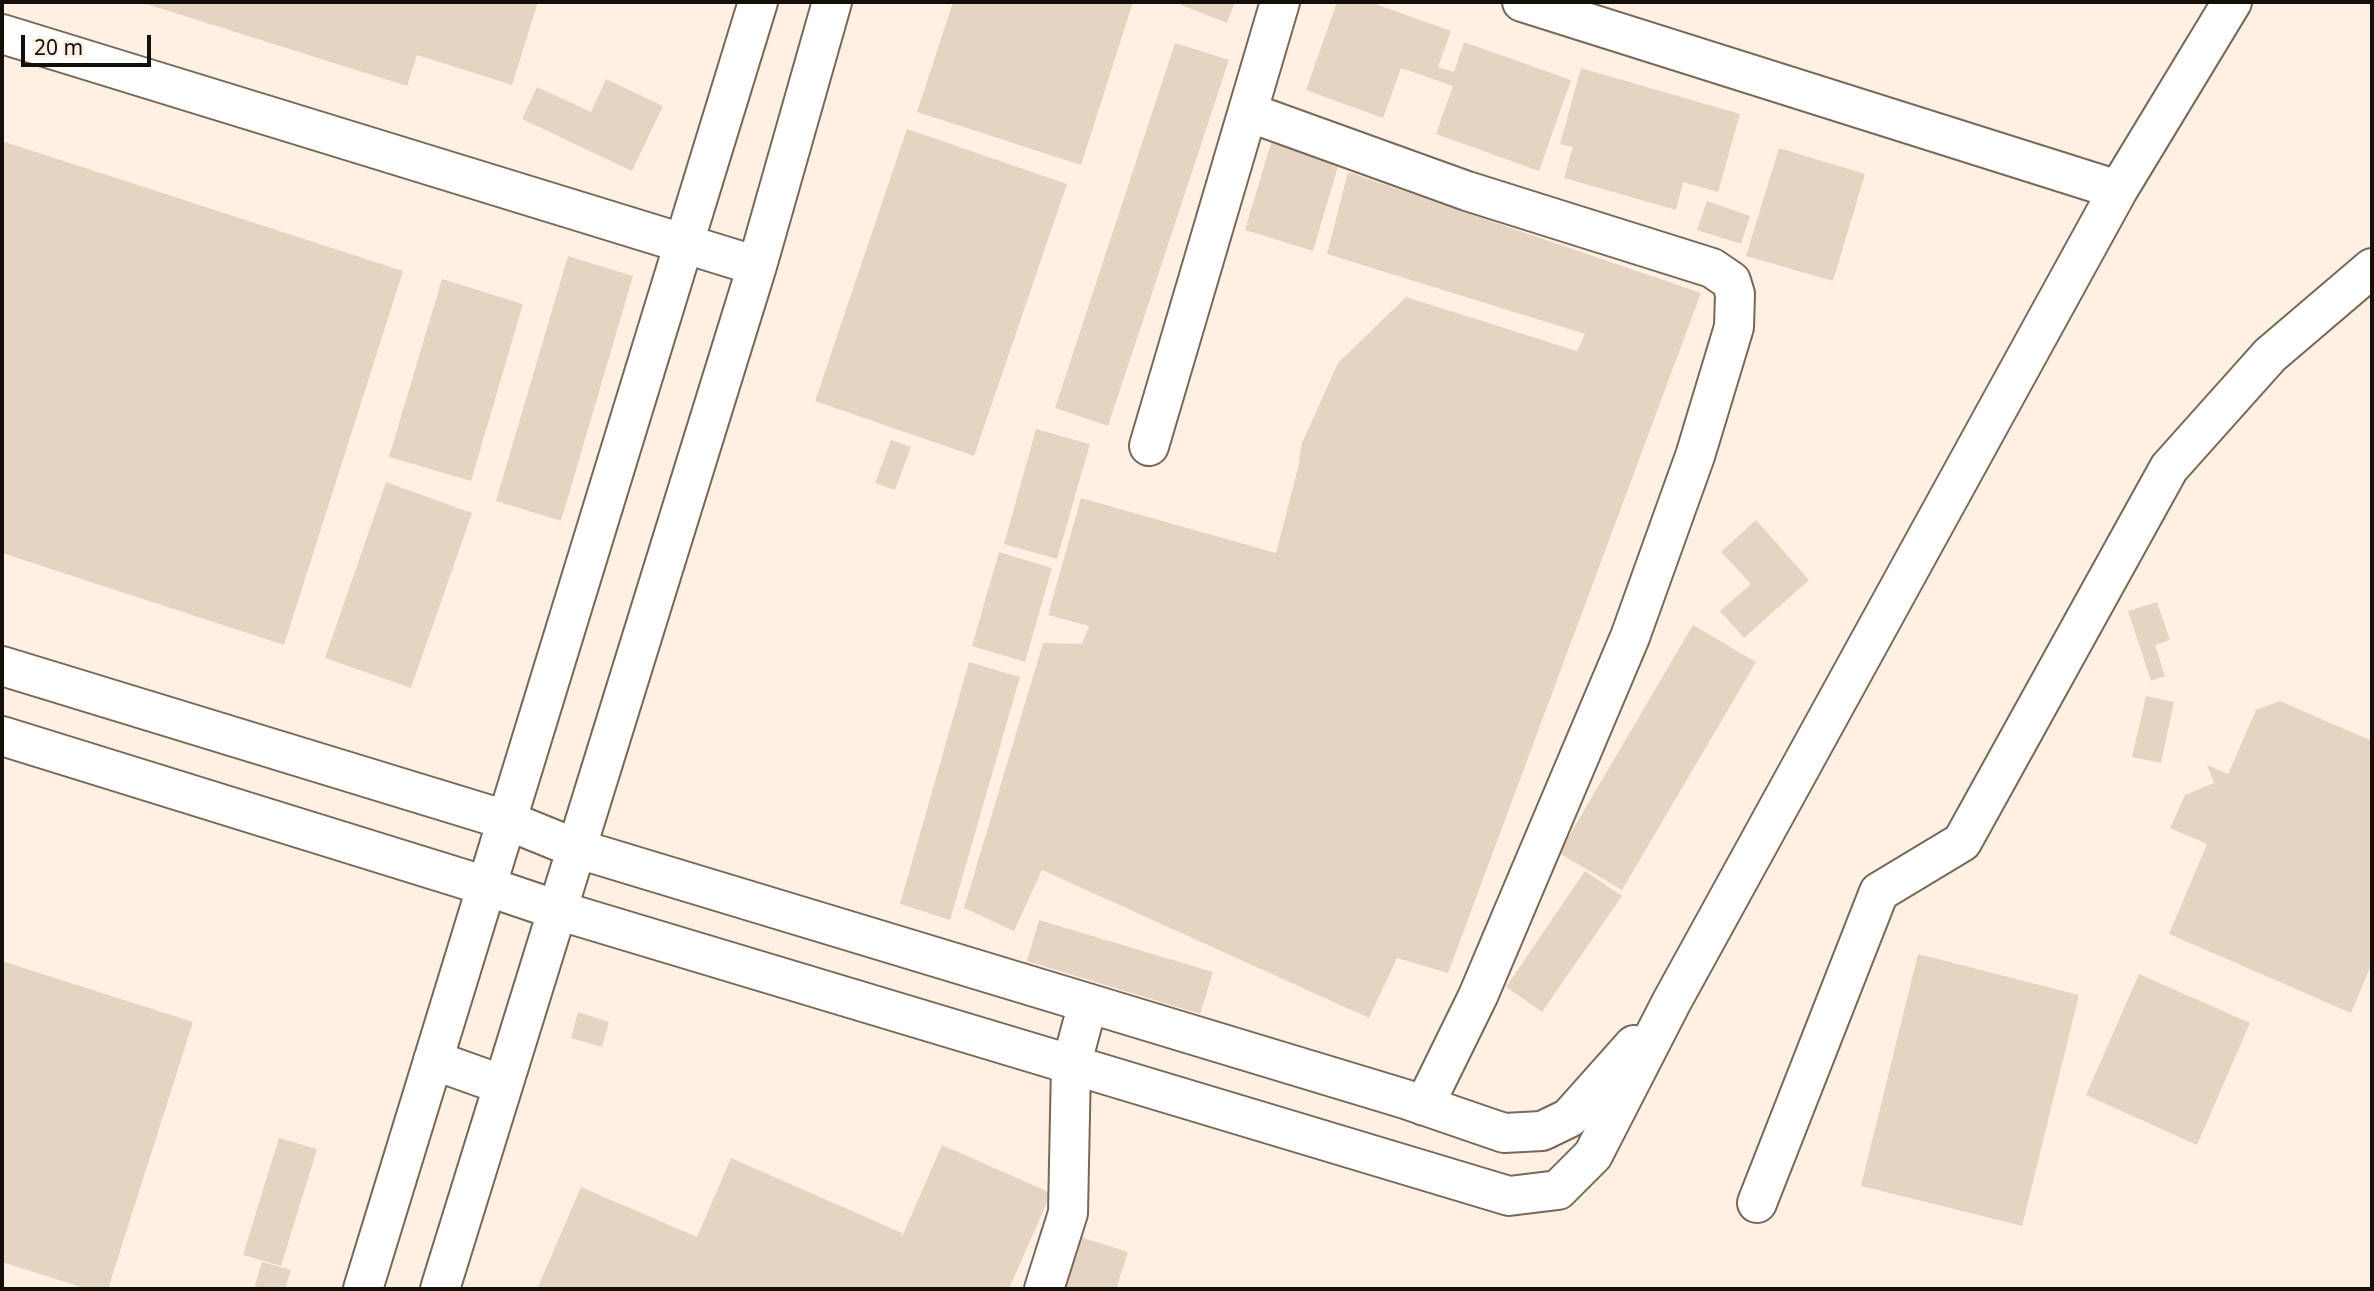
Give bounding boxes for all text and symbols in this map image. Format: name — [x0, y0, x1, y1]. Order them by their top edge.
scale bar — [24, 21, 154, 65]
text: 20 m — [34, 33, 83, 61]

